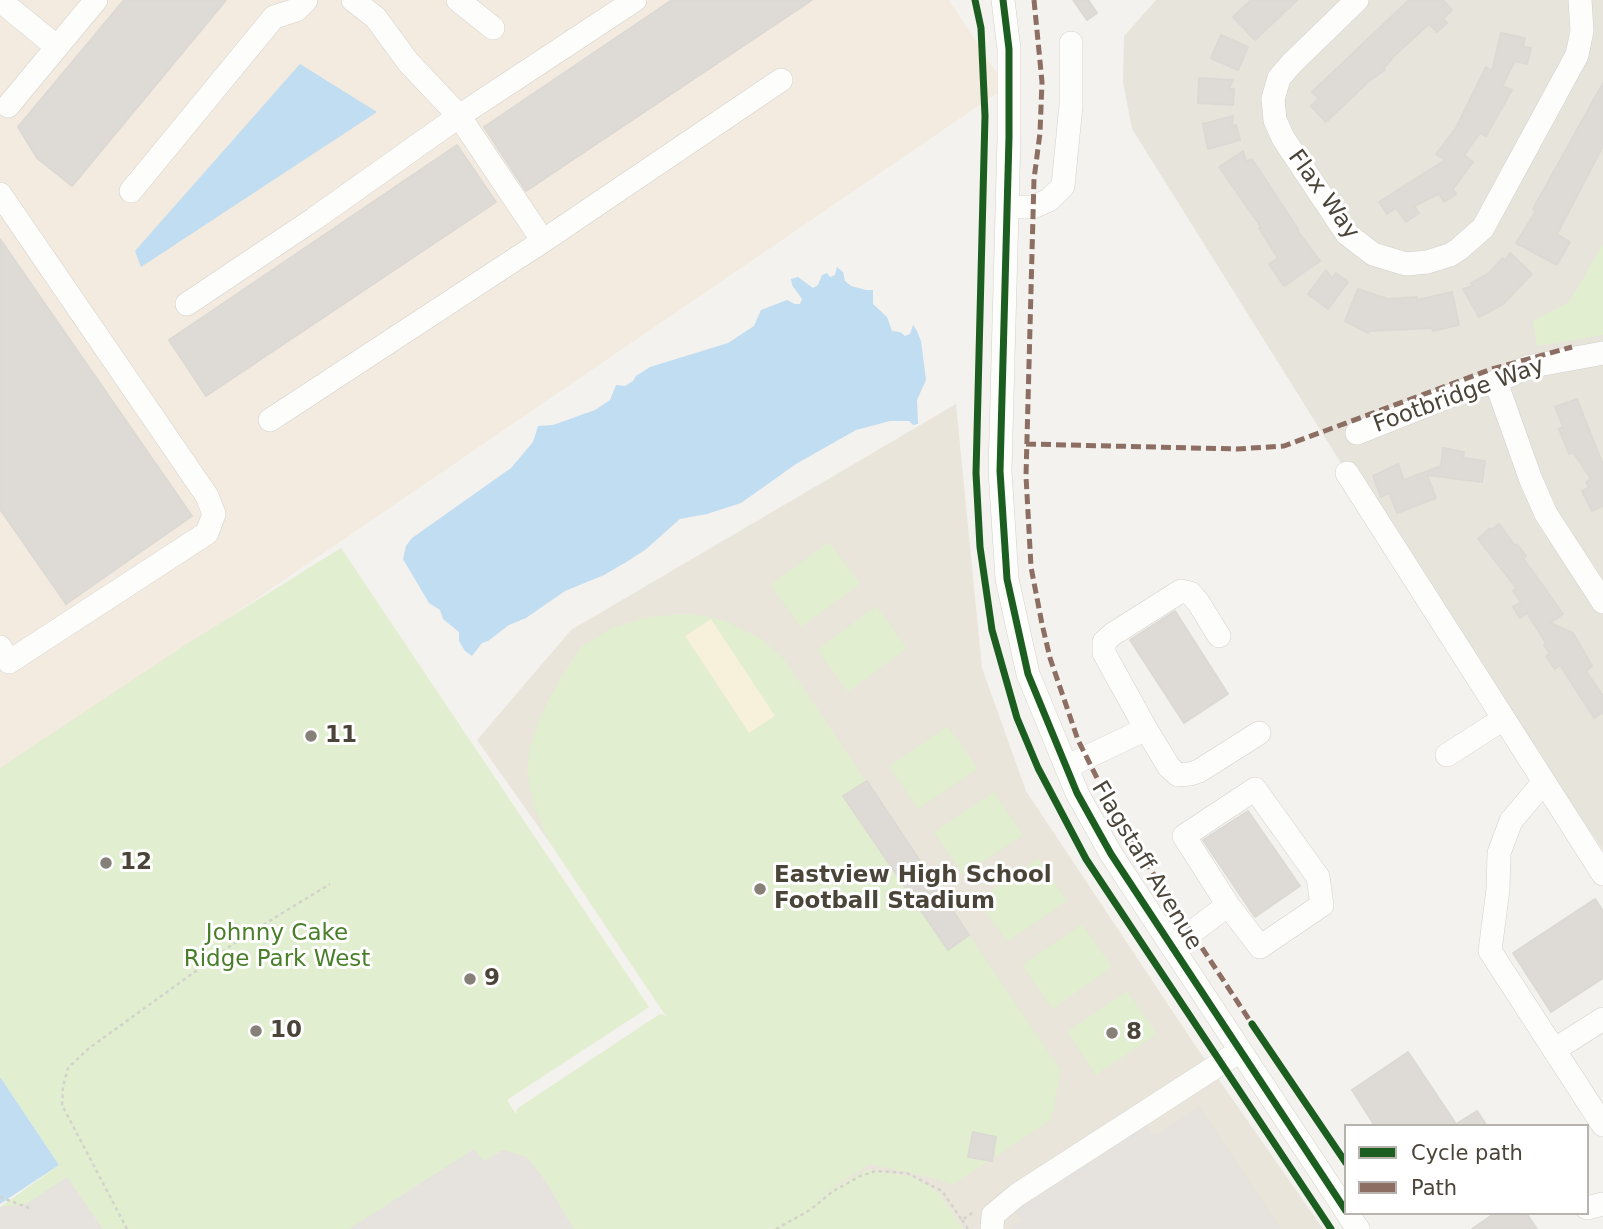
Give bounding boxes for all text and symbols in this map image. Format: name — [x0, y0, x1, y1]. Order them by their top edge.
street label: Flax Way — [1281, 145, 1365, 245]
street label: Footbridge Way — [1370, 352, 1548, 440]
place label: 11 — [325, 722, 357, 750]
marker: 11 — [303, 728, 319, 744]
street label: Flagstaff Avenue — [1085, 777, 1207, 955]
place label: 12 — [120, 849, 152, 877]
marker: 12 — [98, 855, 114, 871]
place label: Eastview High School Football Stadium — [774, 862, 1052, 916]
marker: Eastview High School Football Stadium — [752, 881, 768, 897]
park label: Johnny Cake Ridge Park West — [184, 920, 370, 974]
place label: 9 — [484, 965, 500, 993]
marker: 9 — [462, 971, 478, 987]
place label: 10 — [270, 1017, 302, 1045]
place label: 8 — [1126, 1019, 1142, 1047]
marker: 10 — [248, 1023, 264, 1039]
marker: 8 — [1104, 1025, 1120, 1041]
legend — [1344, 1124, 1589, 1215]
text: Cycle path — [1411, 1141, 1523, 1165]
text: Path — [1411, 1176, 1457, 1200]

